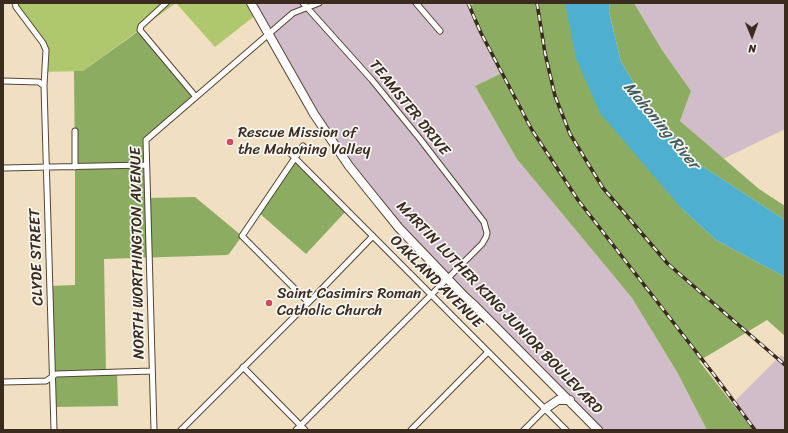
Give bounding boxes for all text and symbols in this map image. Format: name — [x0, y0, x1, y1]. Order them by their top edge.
north arrow — [732, 16, 772, 56]
text: N — [748, 39, 756, 58]
street label: TEAMSTER DRIVE — [365, 56, 453, 160]
water label: Mahoning River — [619, 78, 703, 174]
place label: Rescue Mission of the Mahoning Valley — [238, 124, 370, 159]
marker: Rescue Mission of the Mahoning Valley — [225, 137, 235, 147]
street label: NORTH WORTHINGTON AVENUE — [127, 147, 149, 359]
street label: MARTIN LUTHER KING JUNIOR BOULEVARD — [392, 198, 606, 418]
street label: CLYDE STREET — [26, 208, 48, 306]
street label: OAKLAND AVENUE — [386, 232, 486, 332]
place label: Saint Casimirs Roman Catholic Church — [277, 285, 421, 320]
marker: Saint Casimirs Roman Catholic Church — [264, 298, 274, 308]

